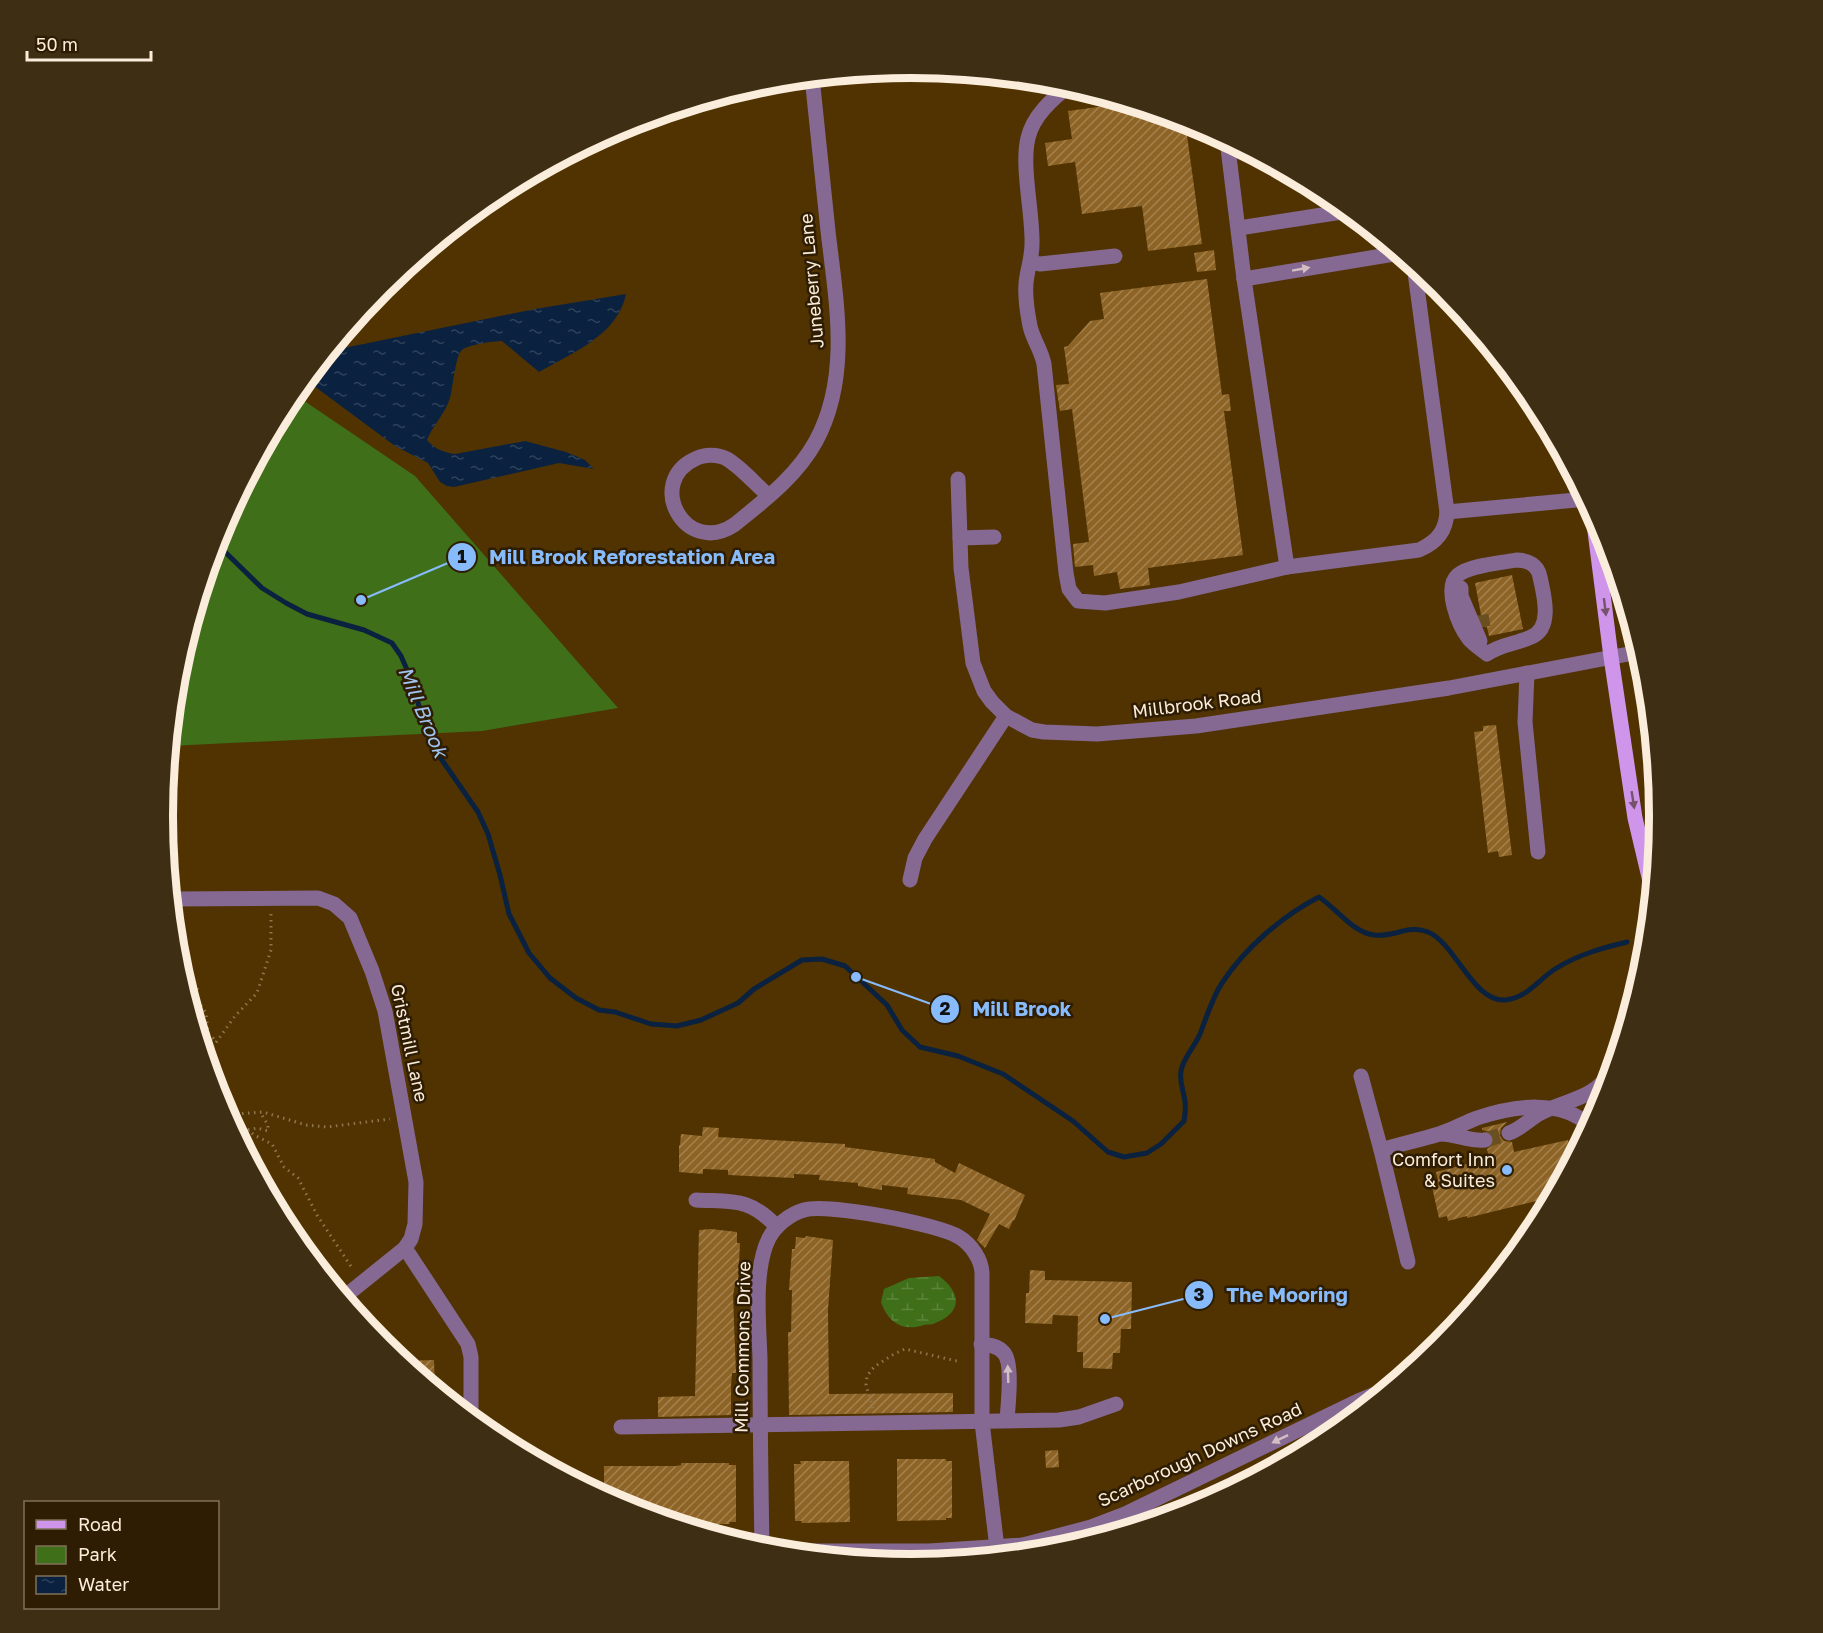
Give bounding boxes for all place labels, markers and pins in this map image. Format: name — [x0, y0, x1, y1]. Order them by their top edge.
callout: Mill Brook Reforestation Area — [447, 538, 787, 576]
callout: Mill Brook — [930, 990, 1083, 1028]
place label: Comfort Inn & Suites — [1392, 1148, 1495, 1191]
marker: Comfort Inn & Suites — [1500, 1163, 1514, 1177]
callout: The Mooring — [1184, 1276, 1359, 1314]

